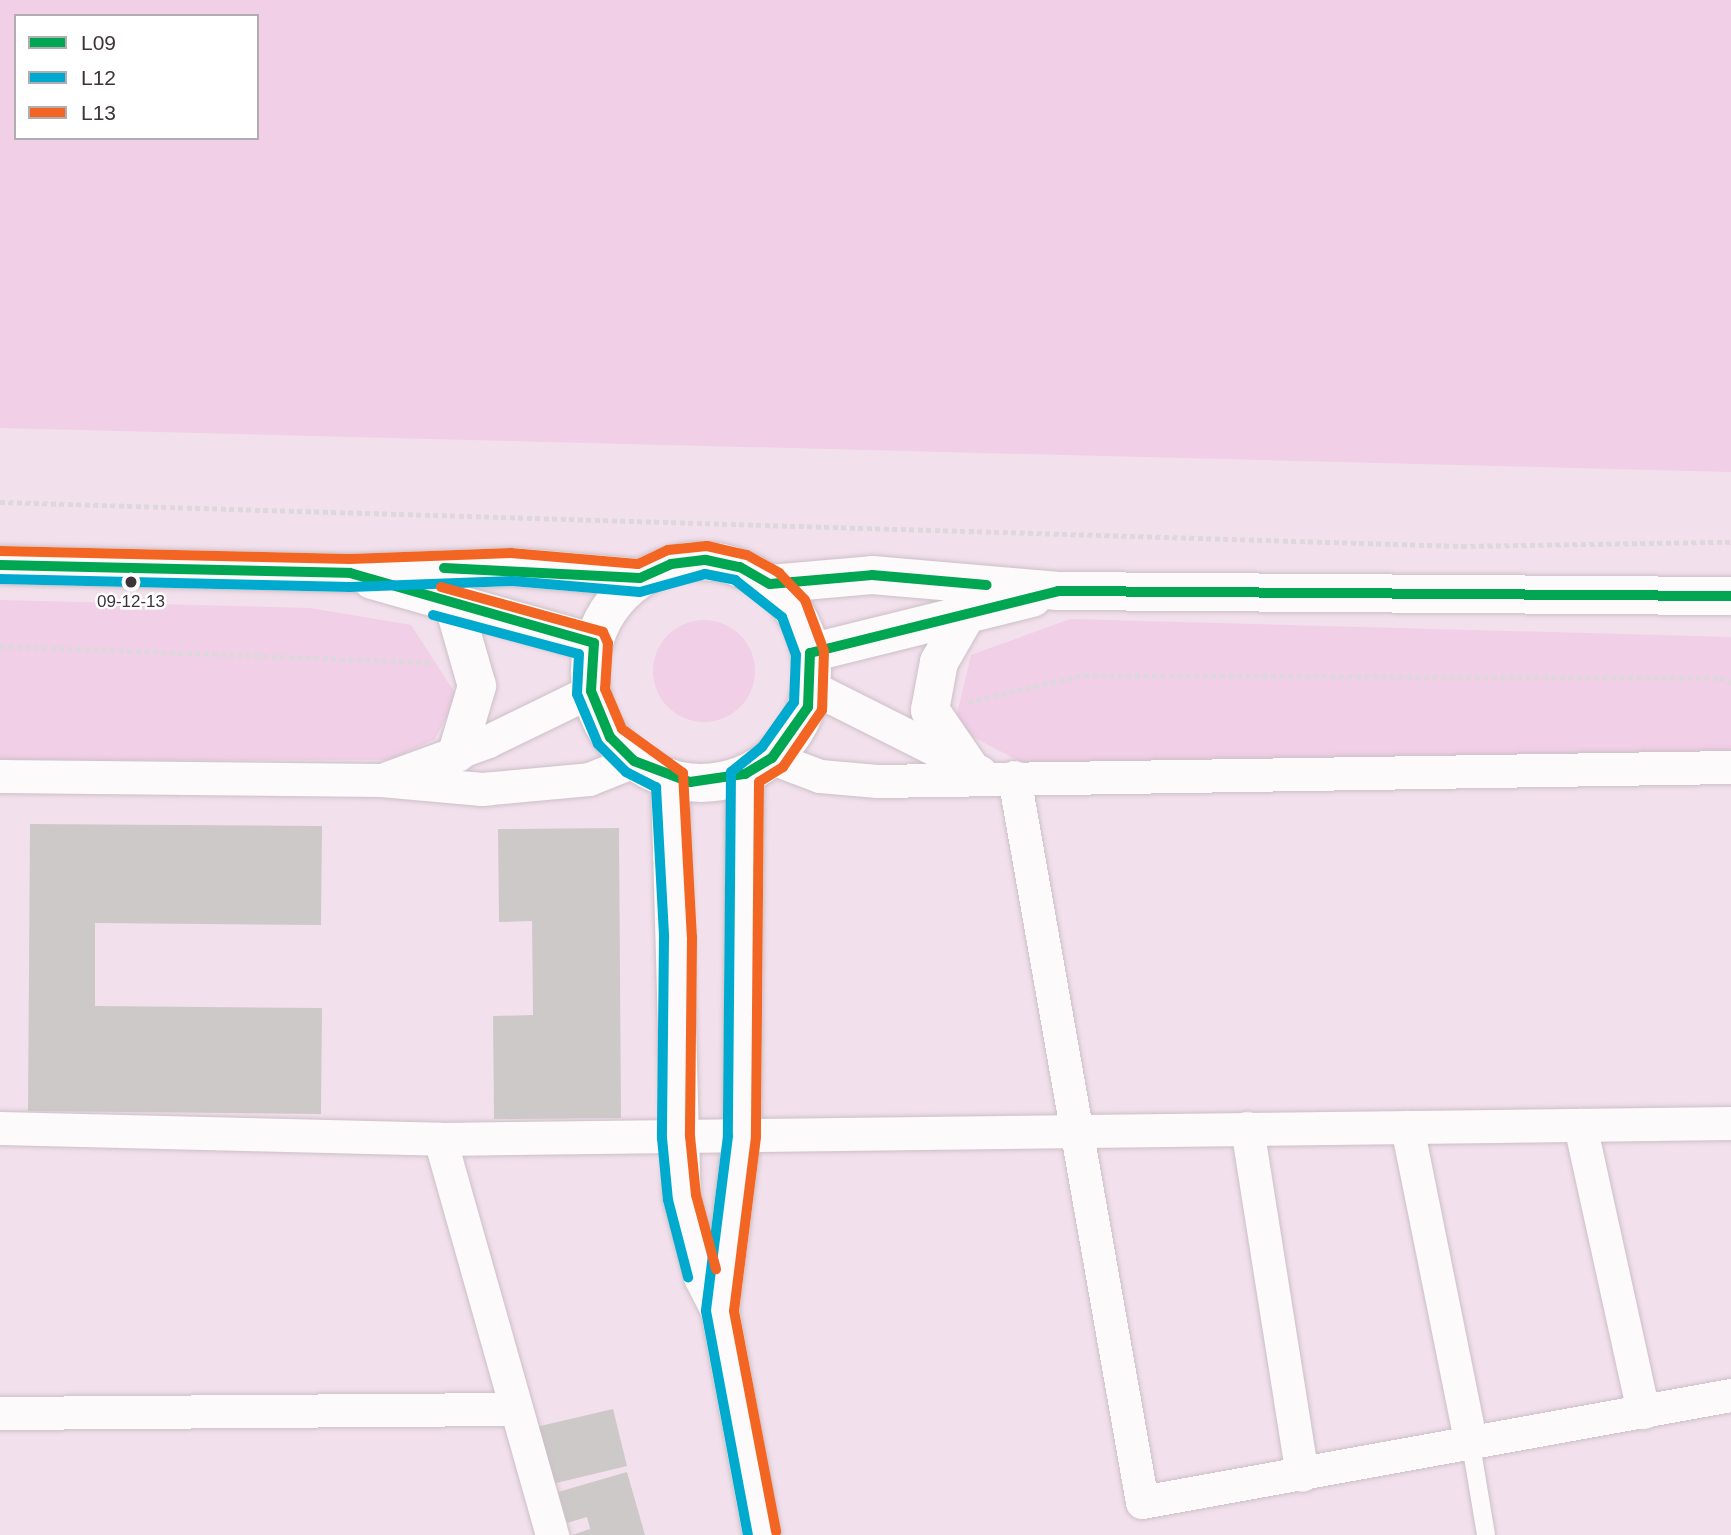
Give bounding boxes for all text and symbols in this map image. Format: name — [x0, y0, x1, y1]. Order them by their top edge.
legend — [14, 14, 259, 140]
text: L09 — [81, 31, 116, 54]
text: L12 — [81, 66, 116, 89]
text: L13 — [81, 101, 116, 124]
marker: 09-12-13 — [124, 575, 138, 589]
place label: 09-12-13 — [97, 592, 165, 612]

